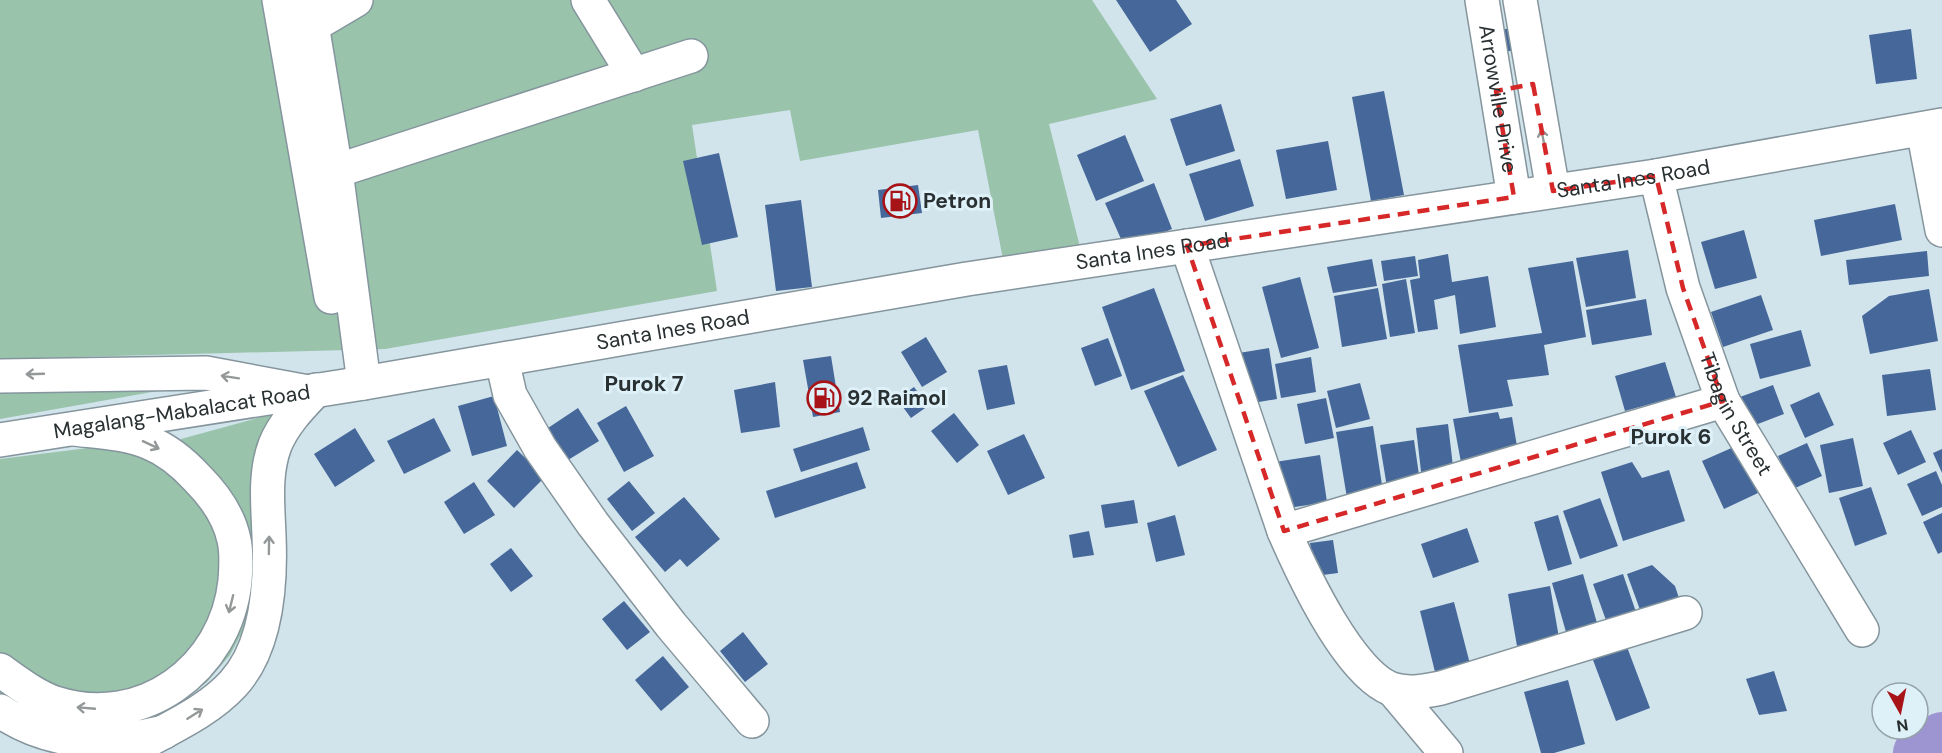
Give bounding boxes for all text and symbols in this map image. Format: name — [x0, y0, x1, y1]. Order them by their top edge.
street label: Arrowville Drive — [1472, 22, 1524, 175]
one-way arrow — [1537, 129, 1548, 148]
street label: Santa Ines Road — [1555, 153, 1712, 205]
fuel station icon: Petron — [882, 183, 918, 219]
place label: Petron — [923, 187, 991, 215]
street label: Santa Ines Road — [1074, 226, 1231, 277]
street label: Santa Ines Road — [594, 303, 752, 357]
street label: Tibagin Street — [1693, 348, 1779, 481]
one-way arrow — [25, 368, 45, 379]
district label: Purok 7 — [604, 369, 684, 398]
one-way arrow — [220, 371, 240, 382]
street label: Magalang-Mabalacat Road — [52, 378, 312, 445]
fuel station icon: 92 Raimol — [806, 380, 842, 416]
place label: 92 Raimol — [847, 384, 946, 412]
district label: Purok 6 — [1630, 422, 1712, 451]
one-way arrow — [142, 440, 160, 452]
one-way arrow — [263, 535, 275, 555]
one-way arrow — [224, 594, 236, 613]
north arrow — [1870, 681, 1930, 741]
one-way arrow — [77, 702, 97, 713]
one-way arrow — [186, 707, 203, 719]
text: N — [1895, 714, 1910, 737]

